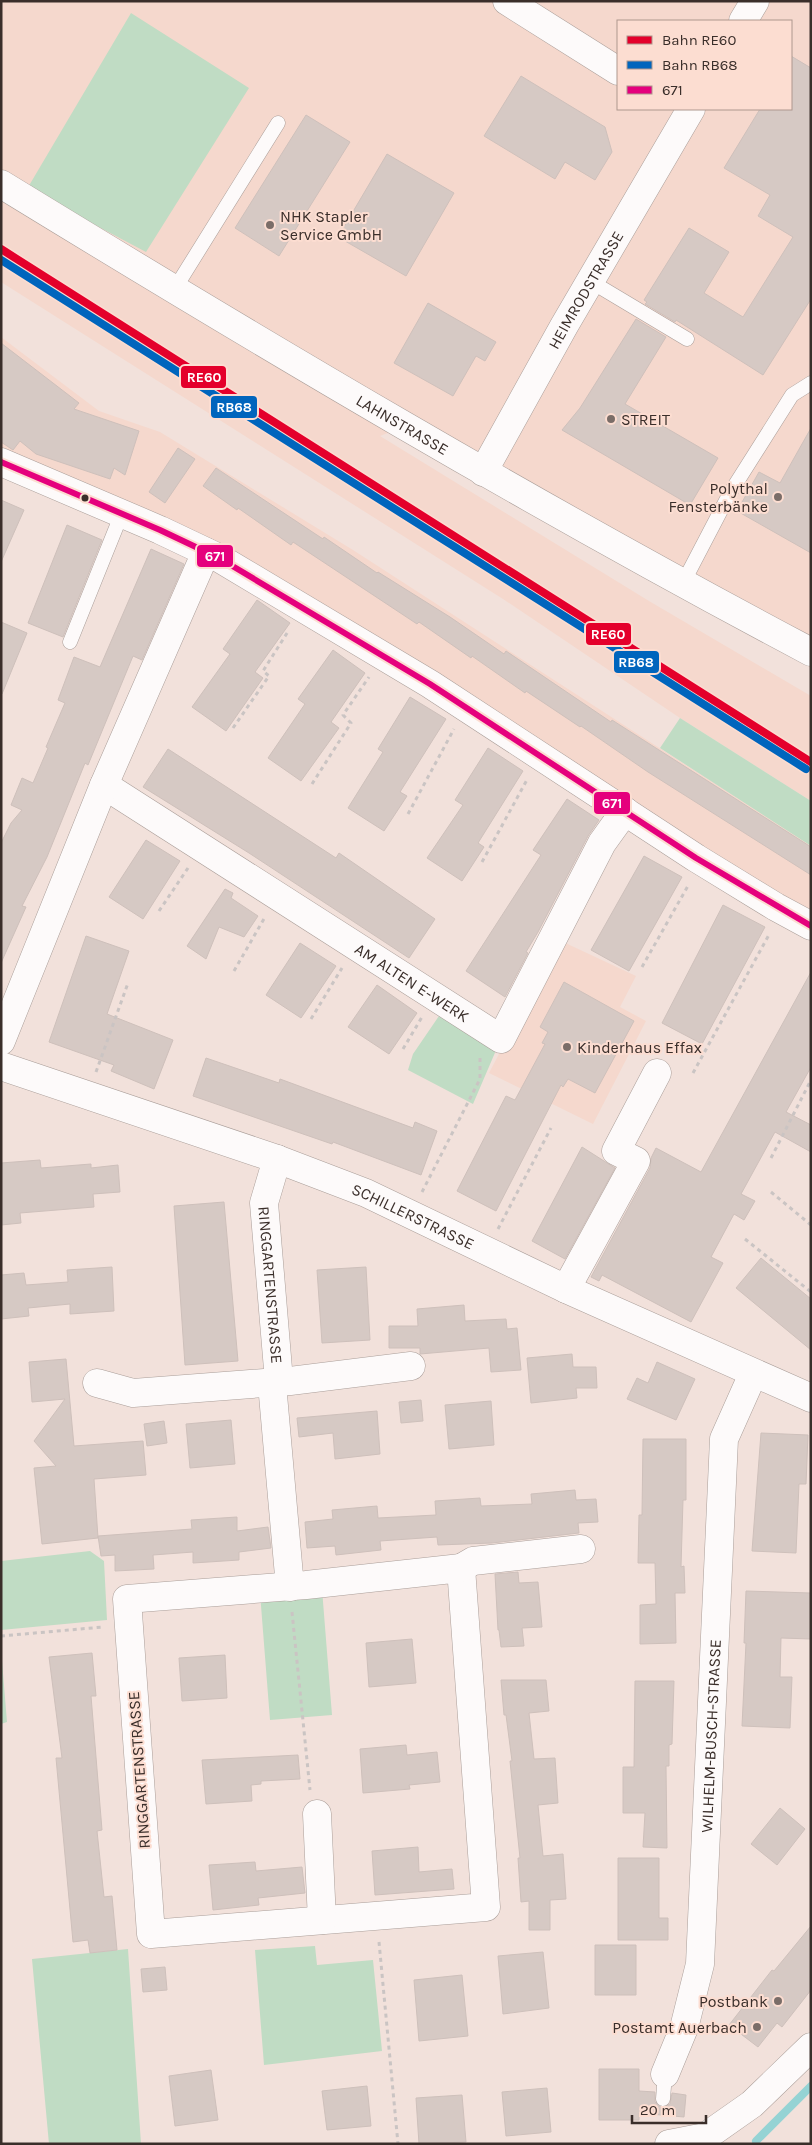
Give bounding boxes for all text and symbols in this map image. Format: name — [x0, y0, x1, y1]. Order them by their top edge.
legend — [617, 20, 792, 110]
text: Bahn RE60 — [662, 31, 736, 49]
text: Bahn RB68 — [662, 56, 738, 74]
text: 671 — [662, 81, 683, 99]
place label: NHK Stapler Service GmbH — [280, 207, 382, 244]
marker: NHK Stapler Service GmbH — [264, 219, 276, 231]
street label: HEIMRODSTRASSE — [544, 227, 627, 352]
line badge: RE60 — [180, 365, 227, 389]
text: RE60 — [187, 369, 221, 386]
street label: LAHNSTRASSE — [353, 390, 452, 459]
line badge: RB68 — [210, 395, 258, 419]
text: RB68 — [216, 399, 252, 416]
place label: STREIT — [621, 410, 670, 429]
marker: STREIT — [605, 413, 617, 425]
place label: Polythal Fensterbänke — [669, 479, 768, 516]
marker: Polythal Fensterbänke — [772, 491, 784, 503]
unlabelled marker — [80, 493, 90, 503]
line badge: 671 — [196, 544, 234, 568]
text: 671 — [205, 548, 225, 565]
line badge: RE60 — [585, 622, 632, 646]
text: RE60 — [591, 626, 625, 643]
line badge: RB68 — [613, 650, 660, 674]
text: RB68 — [618, 654, 654, 671]
line badge: 671 — [593, 791, 631, 815]
text: 671 — [602, 795, 622, 812]
street label: AM ALTEN E-WERK — [352, 939, 473, 1026]
place label: Kinderhaus Effax — [577, 1038, 702, 1057]
marker: Kinderhaus Effax — [561, 1041, 573, 1053]
street label: SCHILLERSTRASSE — [349, 1179, 478, 1253]
street label: RINGGARTENSTRASSE — [255, 1205, 287, 1364]
street label: WILHELM-BUSCH-STRASSE — [697, 1639, 724, 1833]
street label: RINGGARTENSTRASSE — [124, 1691, 154, 1849]
place label: Postbank — [699, 1992, 768, 2011]
marker: Postbank — [772, 1995, 784, 2007]
place label: Postamt Auerbach — [612, 2018, 747, 2037]
marker: Postamt Auerbach — [751, 2021, 763, 2033]
scale bar — [632, 2092, 706, 2124]
text: 20 m — [640, 2101, 675, 2119]

